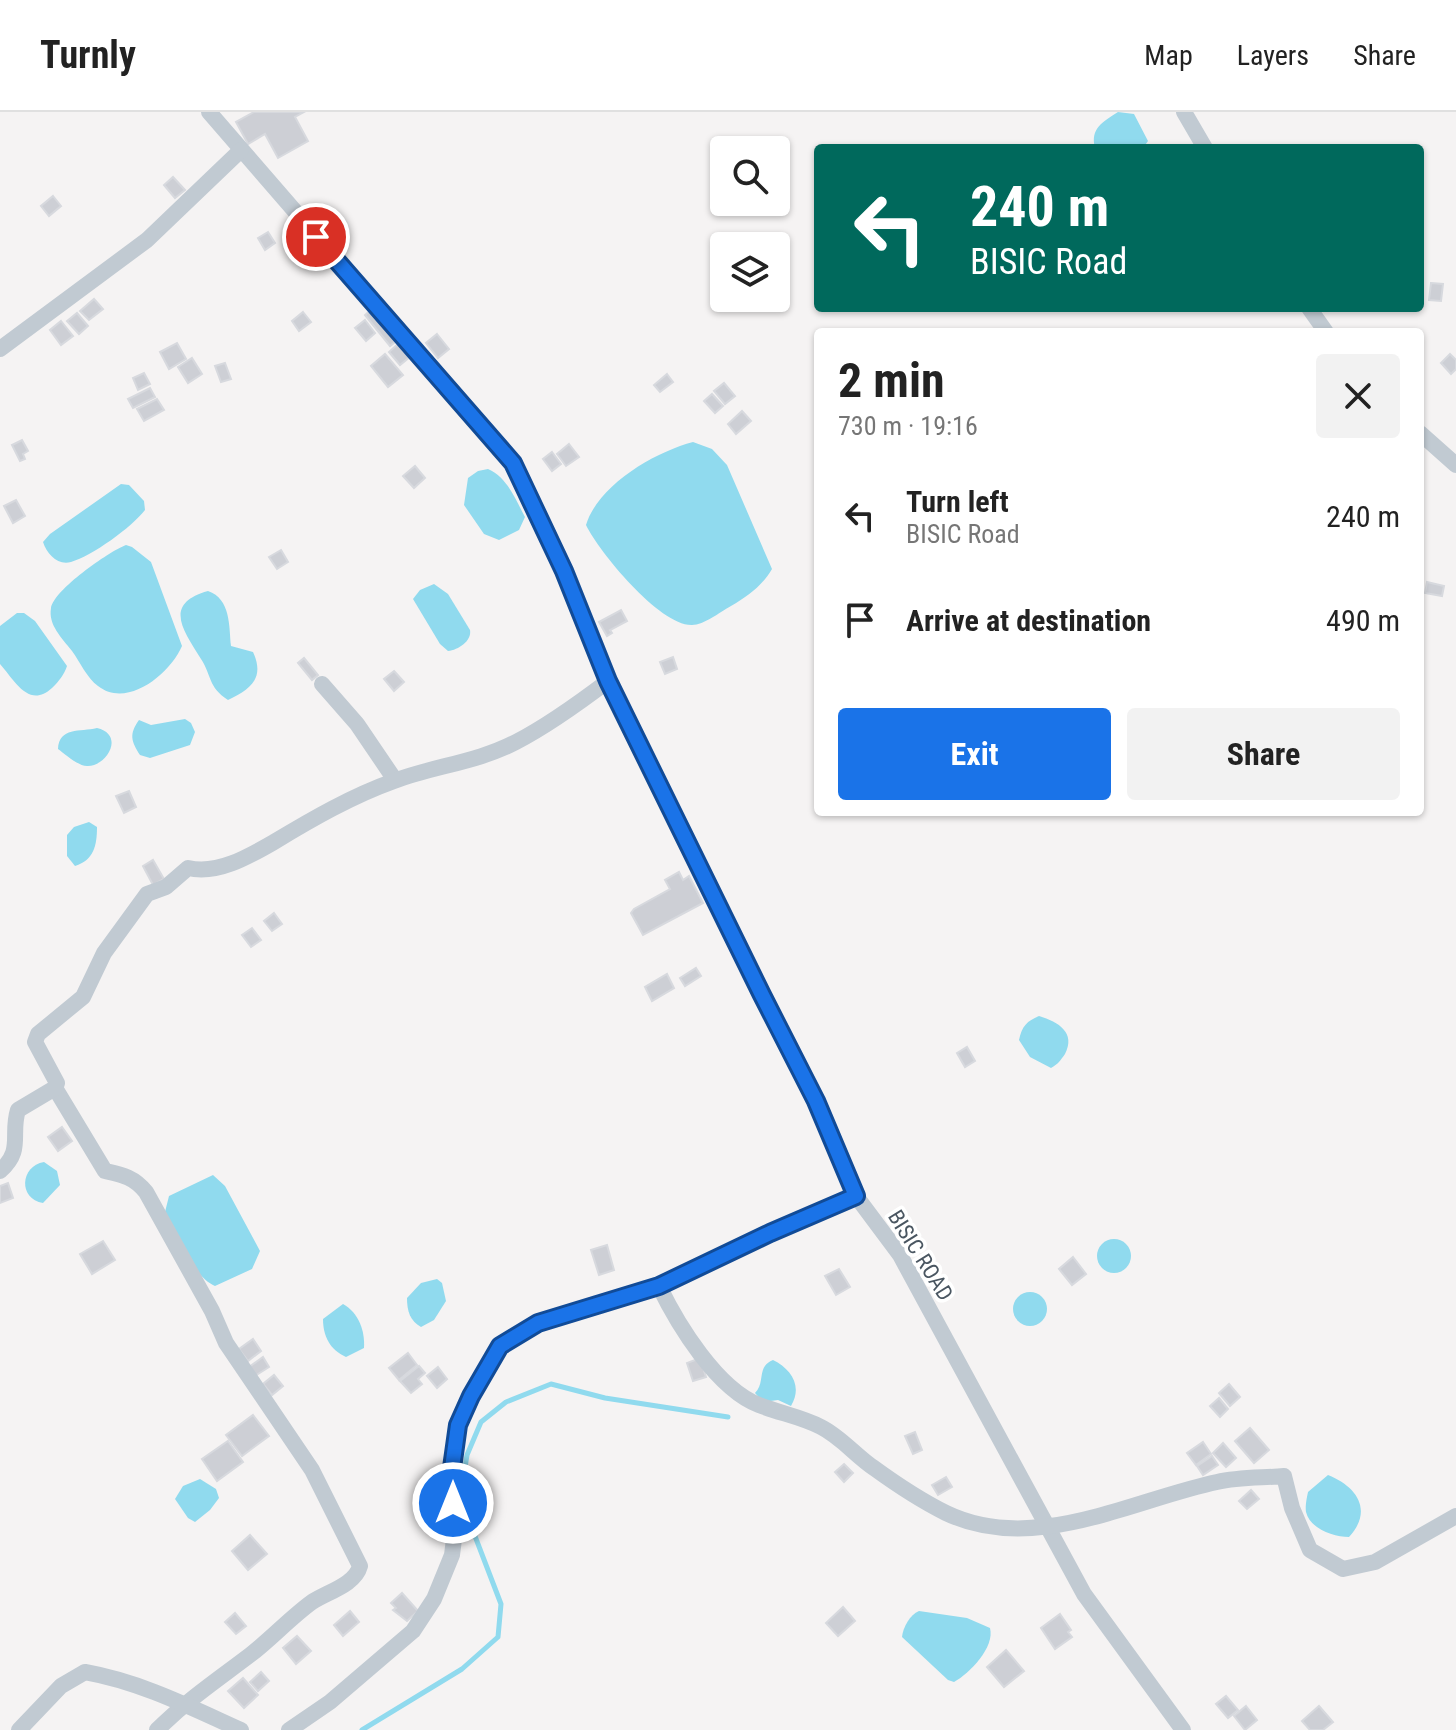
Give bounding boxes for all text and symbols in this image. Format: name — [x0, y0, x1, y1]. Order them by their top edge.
text: Turnly — [40, 33, 136, 77]
text: Map — [1144, 39, 1193, 72]
text: Layers — [1237, 39, 1309, 72]
text: Share — [1353, 39, 1416, 72]
map controls — [710, 136, 790, 312]
button: search — [710, 136, 790, 216]
text: 240 m — [970, 174, 1109, 240]
icon: left — [838, 176, 942, 280]
pin — [282, 203, 350, 271]
icon: arrive — [294, 215, 338, 259]
button: layers — [710, 232, 790, 312]
text: BISIC Road — [970, 241, 1127, 283]
text: 2 min — [838, 352, 945, 409]
button: close — [1316, 354, 1400, 438]
text: 730 m · 19:16 — [838, 411, 978, 441]
text: Turn left — [906, 484, 1009, 519]
icon: left — [838, 494, 882, 538]
text: 240 m — [1326, 499, 1400, 534]
text: BISIC Road — [906, 519, 1020, 549]
icon: arrive — [838, 598, 882, 642]
text: Arrive at destination — [906, 603, 1151, 638]
text: 490 m — [1326, 603, 1400, 638]
button: Exit — [838, 708, 1111, 800]
button: Share — [1127, 708, 1400, 800]
street label: BISIC ROAD — [883, 1205, 958, 1305]
position arrow — [411, 1461, 495, 1545]

